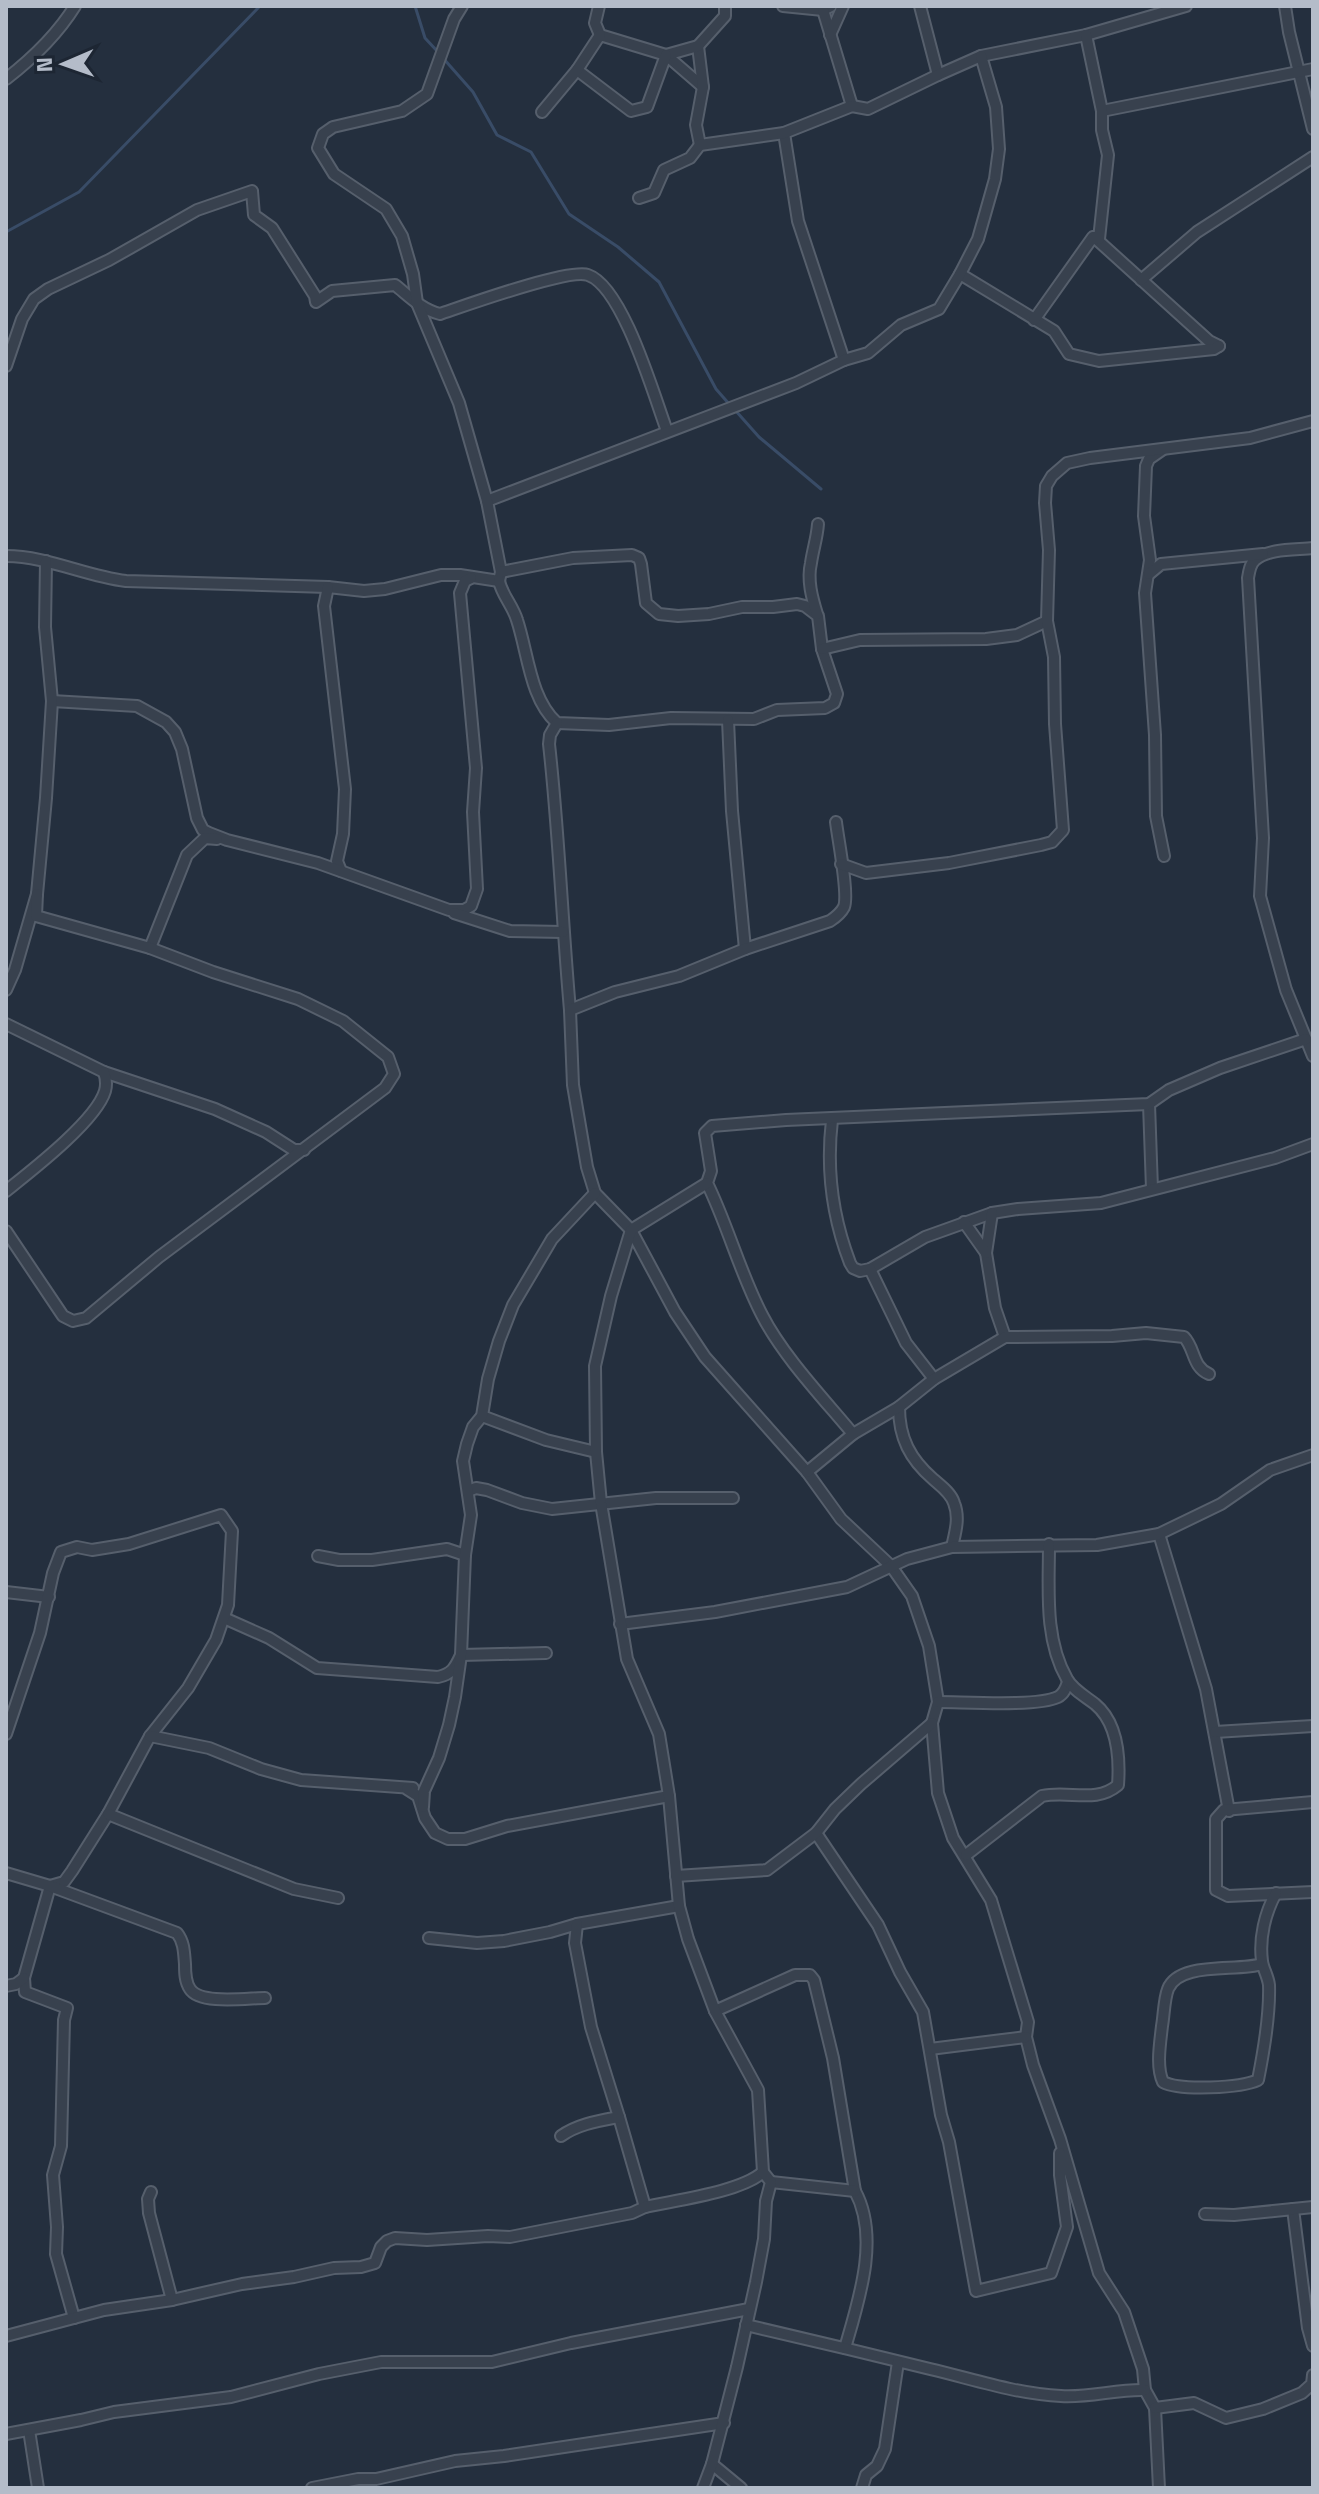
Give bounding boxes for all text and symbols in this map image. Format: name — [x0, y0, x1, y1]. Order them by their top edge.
north arrow — [24, 24, 104, 104]
text: N — [27, 56, 61, 73]

